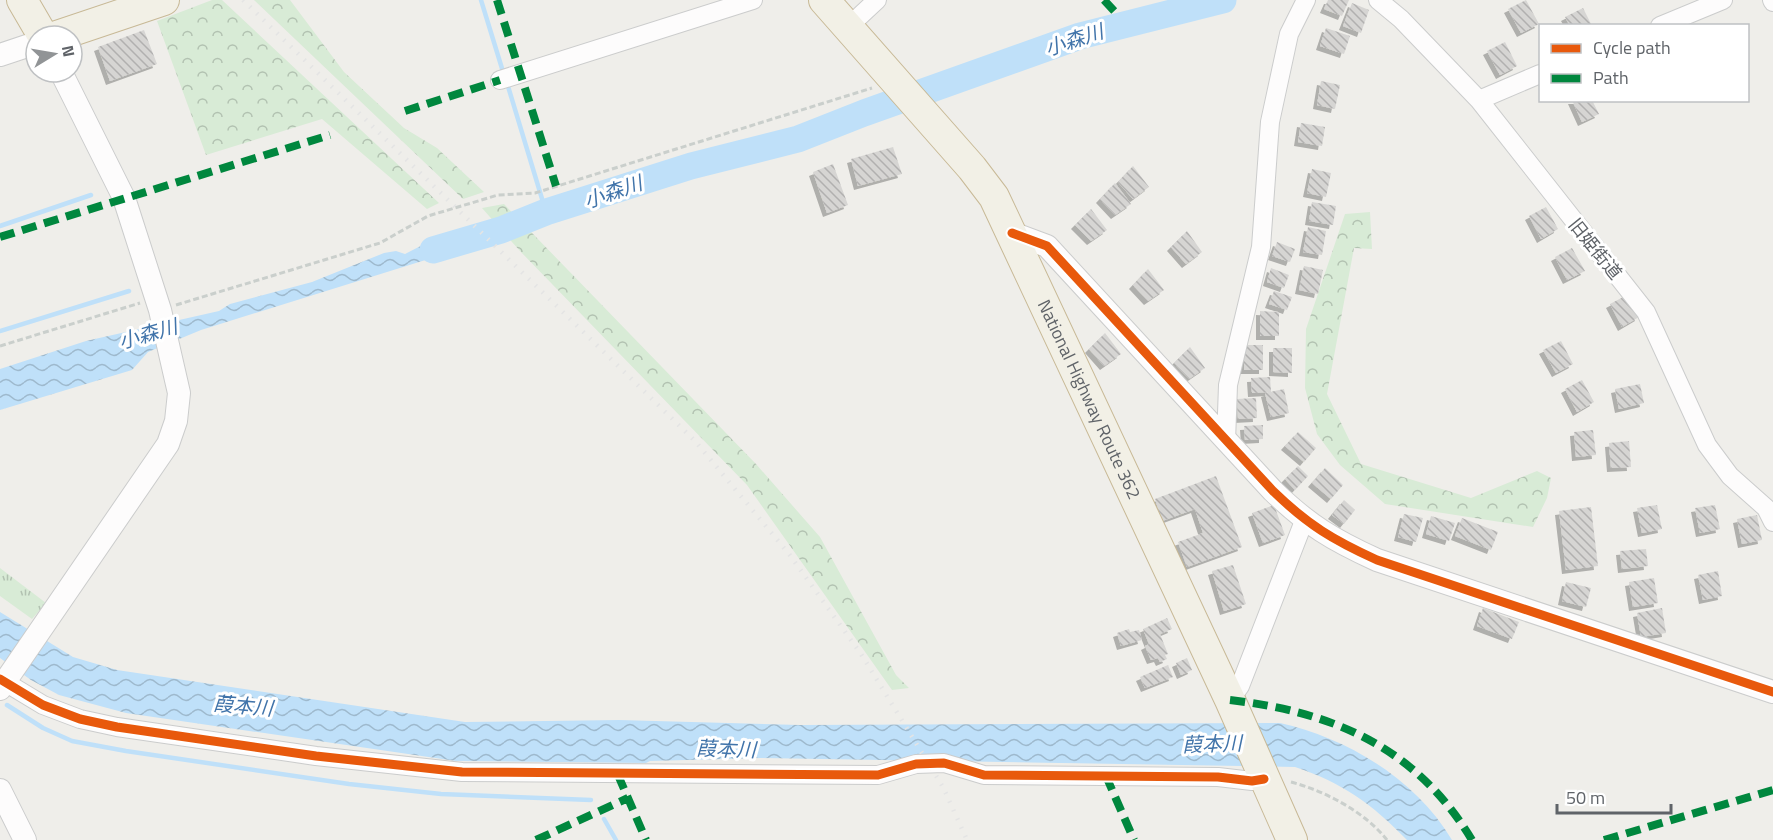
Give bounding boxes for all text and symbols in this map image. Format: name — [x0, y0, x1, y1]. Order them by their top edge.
water label: 小森川 — [1041, 15, 1109, 64]
north arrow — [24, 24, 84, 84]
legend — [1539, 24, 1749, 102]
text: Cycle path — [1593, 34, 1671, 61]
text: N — [56, 43, 82, 59]
text: Path — [1593, 64, 1629, 91]
water label: 小森川 — [579, 166, 648, 216]
street label: 旧姫街道 — [1562, 212, 1629, 285]
street label: National Highway Route 362 — [1031, 295, 1148, 504]
water label: 小森川 — [115, 310, 183, 357]
water label: 葭本川 — [212, 687, 276, 724]
water label: 葭本川 — [1181, 727, 1245, 760]
water label: 葭本川 — [695, 732, 759, 765]
scale bar — [1557, 777, 1671, 815]
text: 50 m — [1566, 784, 1605, 811]

